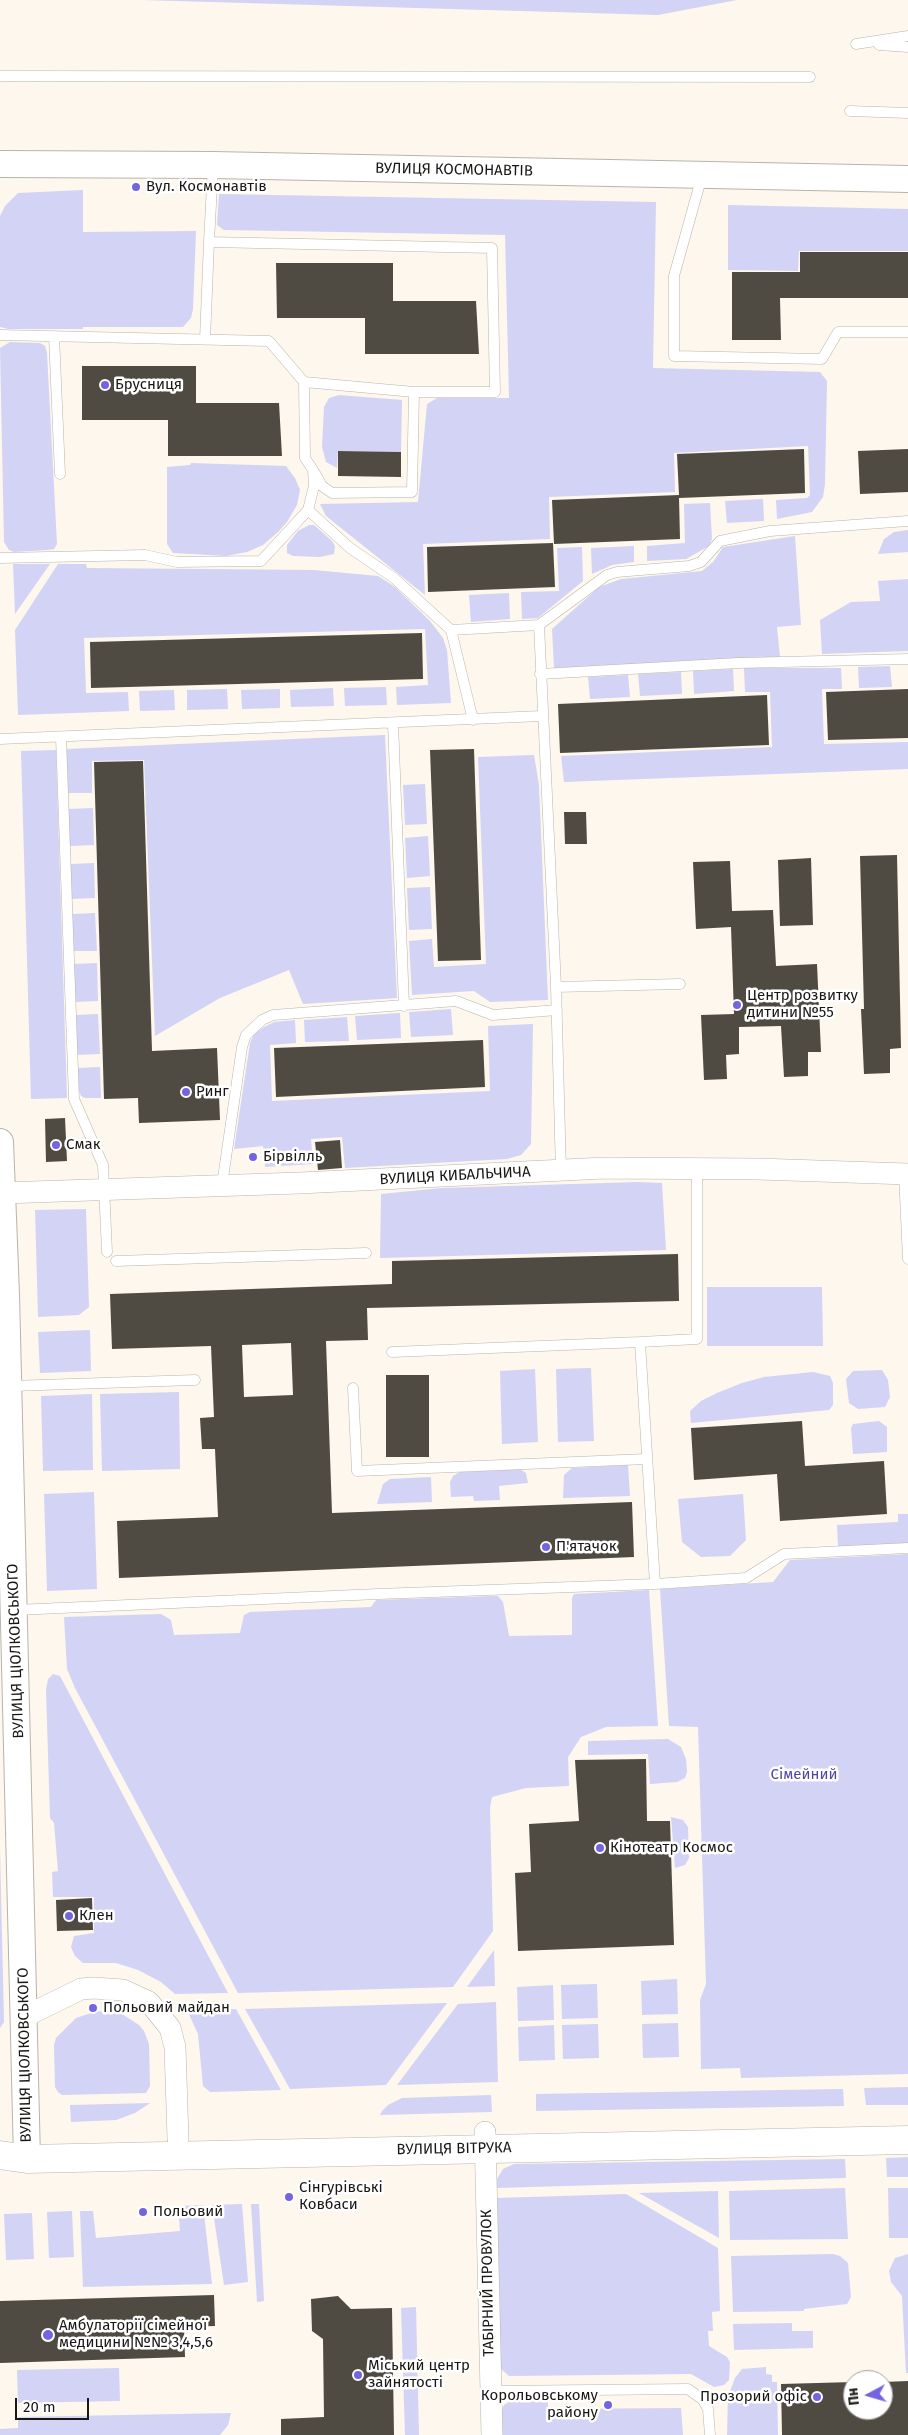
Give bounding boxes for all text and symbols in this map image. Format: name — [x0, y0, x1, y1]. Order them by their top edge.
street label: ВУЛИЦЯ КОСМОНАВТІВ — [375, 160, 533, 180]
place label: Вул. Космонавтів — [146, 178, 267, 196]
marker: Вул. Космонавтів — [130, 181, 142, 193]
place label: Брусниця — [115, 376, 182, 394]
marker: Брусниця — [99, 379, 111, 391]
place label: Центр розвитку дитини №55 — [747, 987, 858, 1022]
marker: Центр розвитку дитини №55 — [731, 999, 743, 1011]
place label: Ринг — [196, 1083, 229, 1101]
marker: Ринг — [180, 1086, 192, 1098]
place label: Смак — [66, 1136, 100, 1154]
marker: Смак — [50, 1139, 62, 1151]
place label: Бірвілль — [263, 1148, 323, 1166]
marker: Бірвілль — [247, 1151, 259, 1163]
street label: ВУЛИЦЯ КИБАЛЬЧИЧА — [379, 1163, 531, 1189]
place label: П'ятачок — [556, 1538, 617, 1556]
marker: П'ятачок — [540, 1541, 552, 1553]
street label: ВУЛИЦЯ ЦІОЛКОВСЬКОГО — [4, 1563, 28, 1739]
park label: Сімейний — [771, 1766, 837, 1784]
place label: Кінотеатр Космос — [610, 1839, 733, 1857]
marker: Кінотеатр Космос — [594, 1842, 606, 1854]
place label: Клен — [79, 1907, 114, 1925]
marker: Клен — [63, 1910, 75, 1922]
street label: ВУЛИЦЯ ЦІОЛКОВСЬКОГО — [14, 1967, 36, 2143]
place label: Польовий майдан — [103, 1999, 230, 2017]
marker: Польовий майдан — [87, 2002, 99, 2014]
street label: ВУЛИЦЯ ВІТРУКА — [396, 2139, 512, 2159]
place label: Сінгурівські Ковбаси — [299, 2179, 383, 2214]
marker: Сінгурівські Ковбаси — [283, 2191, 295, 2203]
place label: Польовий — [153, 2203, 223, 2221]
marker: Польовий — [137, 2206, 149, 2218]
street label: ТАБІРНИЙ ПРОВУЛОК — [478, 2209, 498, 2357]
place label: Амбулаторії сімейної медицини №№ 3,4,5,6 — [59, 2317, 213, 2352]
marker: Амбулаторії сімейної медицини №№ 3,4,5,6 — [41, 2328, 55, 2342]
place label: Міський центр зайнятості — [368, 2357, 470, 2392]
marker: Міський центр зайнятості — [352, 2369, 364, 2381]
north arrow — [843, 2370, 893, 2420]
place label: Корольовському району — [481, 2387, 598, 2422]
text: Пн — [844, 2387, 863, 2406]
scale bar — [18, 2388, 91, 2420]
place label: Прозорий офіс — [700, 2388, 807, 2406]
marker: Прозорий офіс — [811, 2391, 823, 2403]
text: 20 m — [23, 2398, 56, 2416]
marker: Корольовському району — [602, 2399, 614, 2411]

